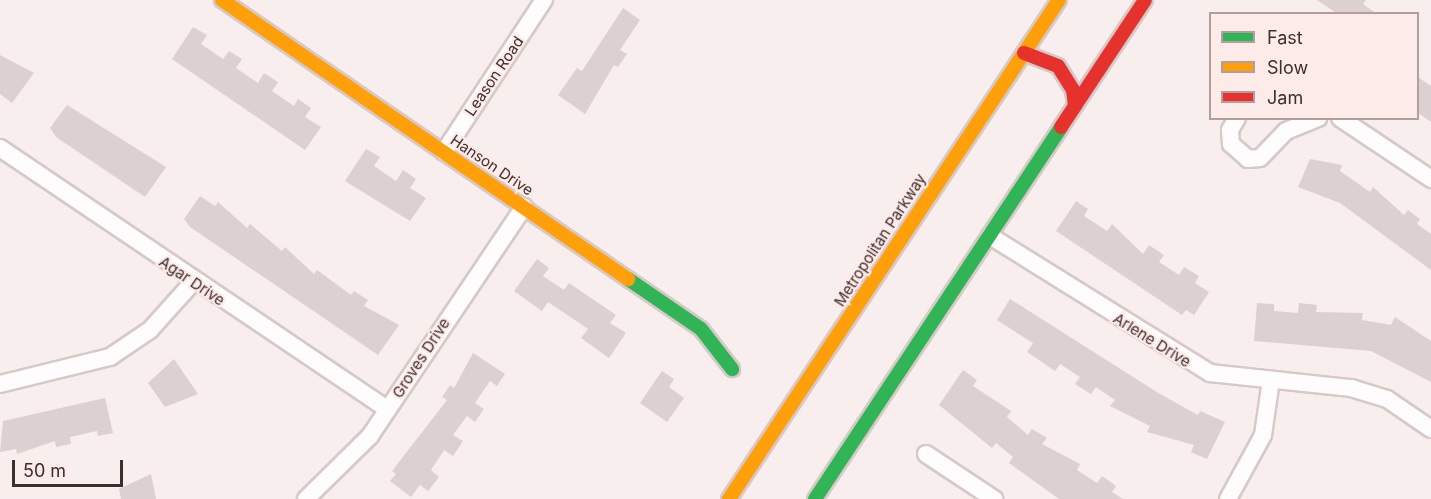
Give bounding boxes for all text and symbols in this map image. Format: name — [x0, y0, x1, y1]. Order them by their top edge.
legend — [1209, 12, 1419, 120]
text: Fast — [1267, 27, 1303, 48]
street label: Leason Road — [461, 33, 527, 119]
text: Slow — [1267, 57, 1308, 78]
text: Jam — [1267, 87, 1303, 108]
street label: Hanson Drive — [447, 131, 537, 199]
street label: Metropolitan Parkway — [830, 170, 930, 310]
street label: Agar Drive — [156, 253, 228, 309]
street label: Arlene Drive — [1110, 309, 1194, 371]
street label: Groves Drive — [389, 315, 453, 401]
scale bar — [15, 448, 126, 486]
text: 50 m — [23, 460, 66, 481]

